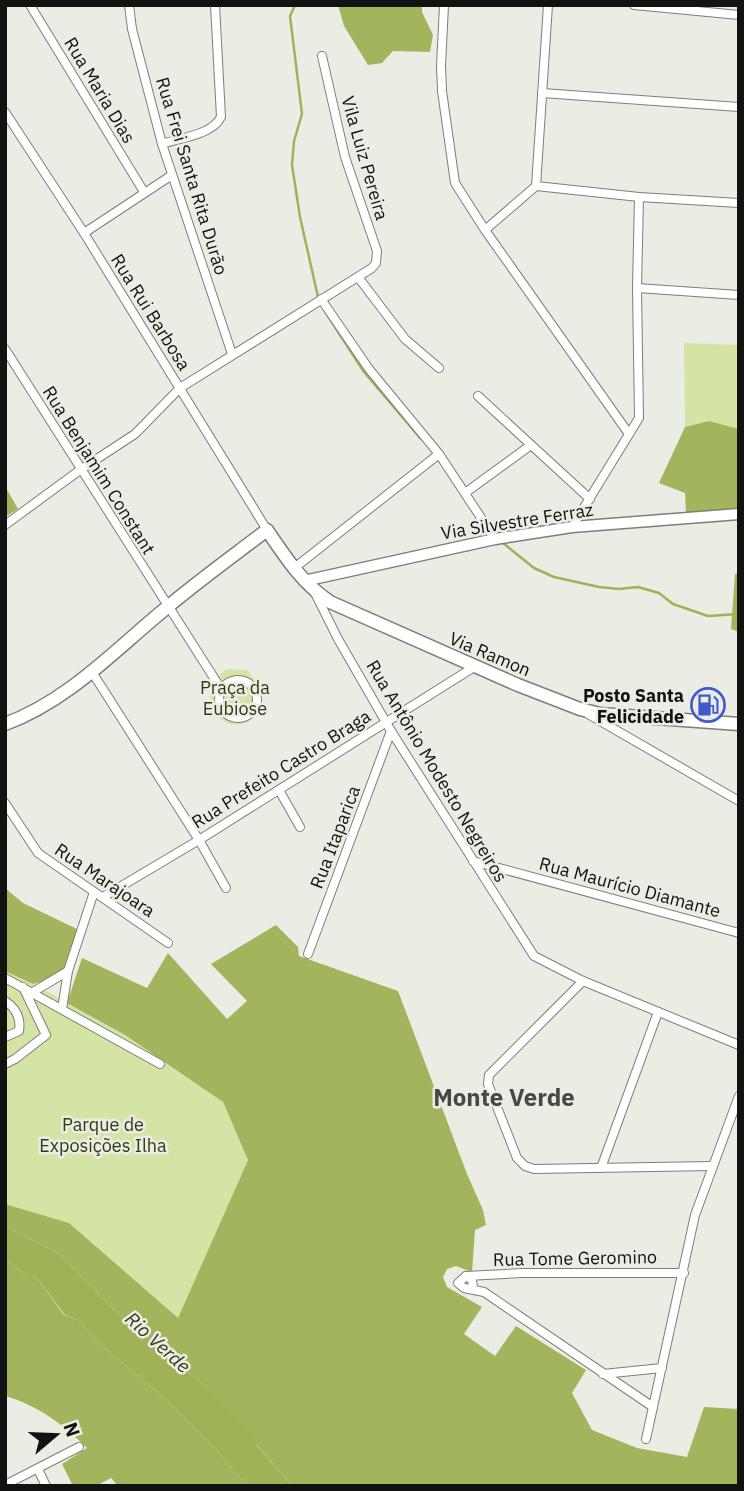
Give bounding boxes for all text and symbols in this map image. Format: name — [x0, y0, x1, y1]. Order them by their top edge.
street label: Rua Maria Dias — [59, 33, 141, 147]
street label: Rua Frei Santa Rita Durão — [151, 74, 233, 278]
street label: Vila Luiz Pereira — [336, 93, 394, 223]
street label: Rua Rui Barbosa — [106, 250, 196, 375]
street label: Rua Benjamim Constant — [38, 381, 160, 559]
street label: Via Silvestre Ferraz — [439, 498, 595, 544]
street label: Via Ramon — [446, 627, 534, 681]
street label: Rua Antônio Modesto Negreiros — [361, 656, 513, 886]
park label: Praça da Eubiose — [200, 676, 270, 720]
place label: Posto Santa Felicidade — [583, 684, 684, 728]
fuel station icon: Posto Santa Felicidade — [689, 686, 727, 724]
street label: Rua Prefeito Castro Braga — [187, 704, 375, 834]
street label: Rua Itaparica — [305, 782, 365, 892]
street label: Rua Marajoara — [50, 838, 160, 922]
street label: Rua Maurício Diamante — [537, 852, 723, 922]
district label: Monte Verde — [433, 1081, 575, 1113]
park label: Parque de Exposições Ilha — [39, 1113, 167, 1157]
street label: Rua Tome Geromino — [493, 1245, 657, 1271]
water label: Rio Verde — [120, 1306, 196, 1378]
north arrow — [21, 1400, 91, 1470]
text: N — [58, 1419, 86, 1440]

